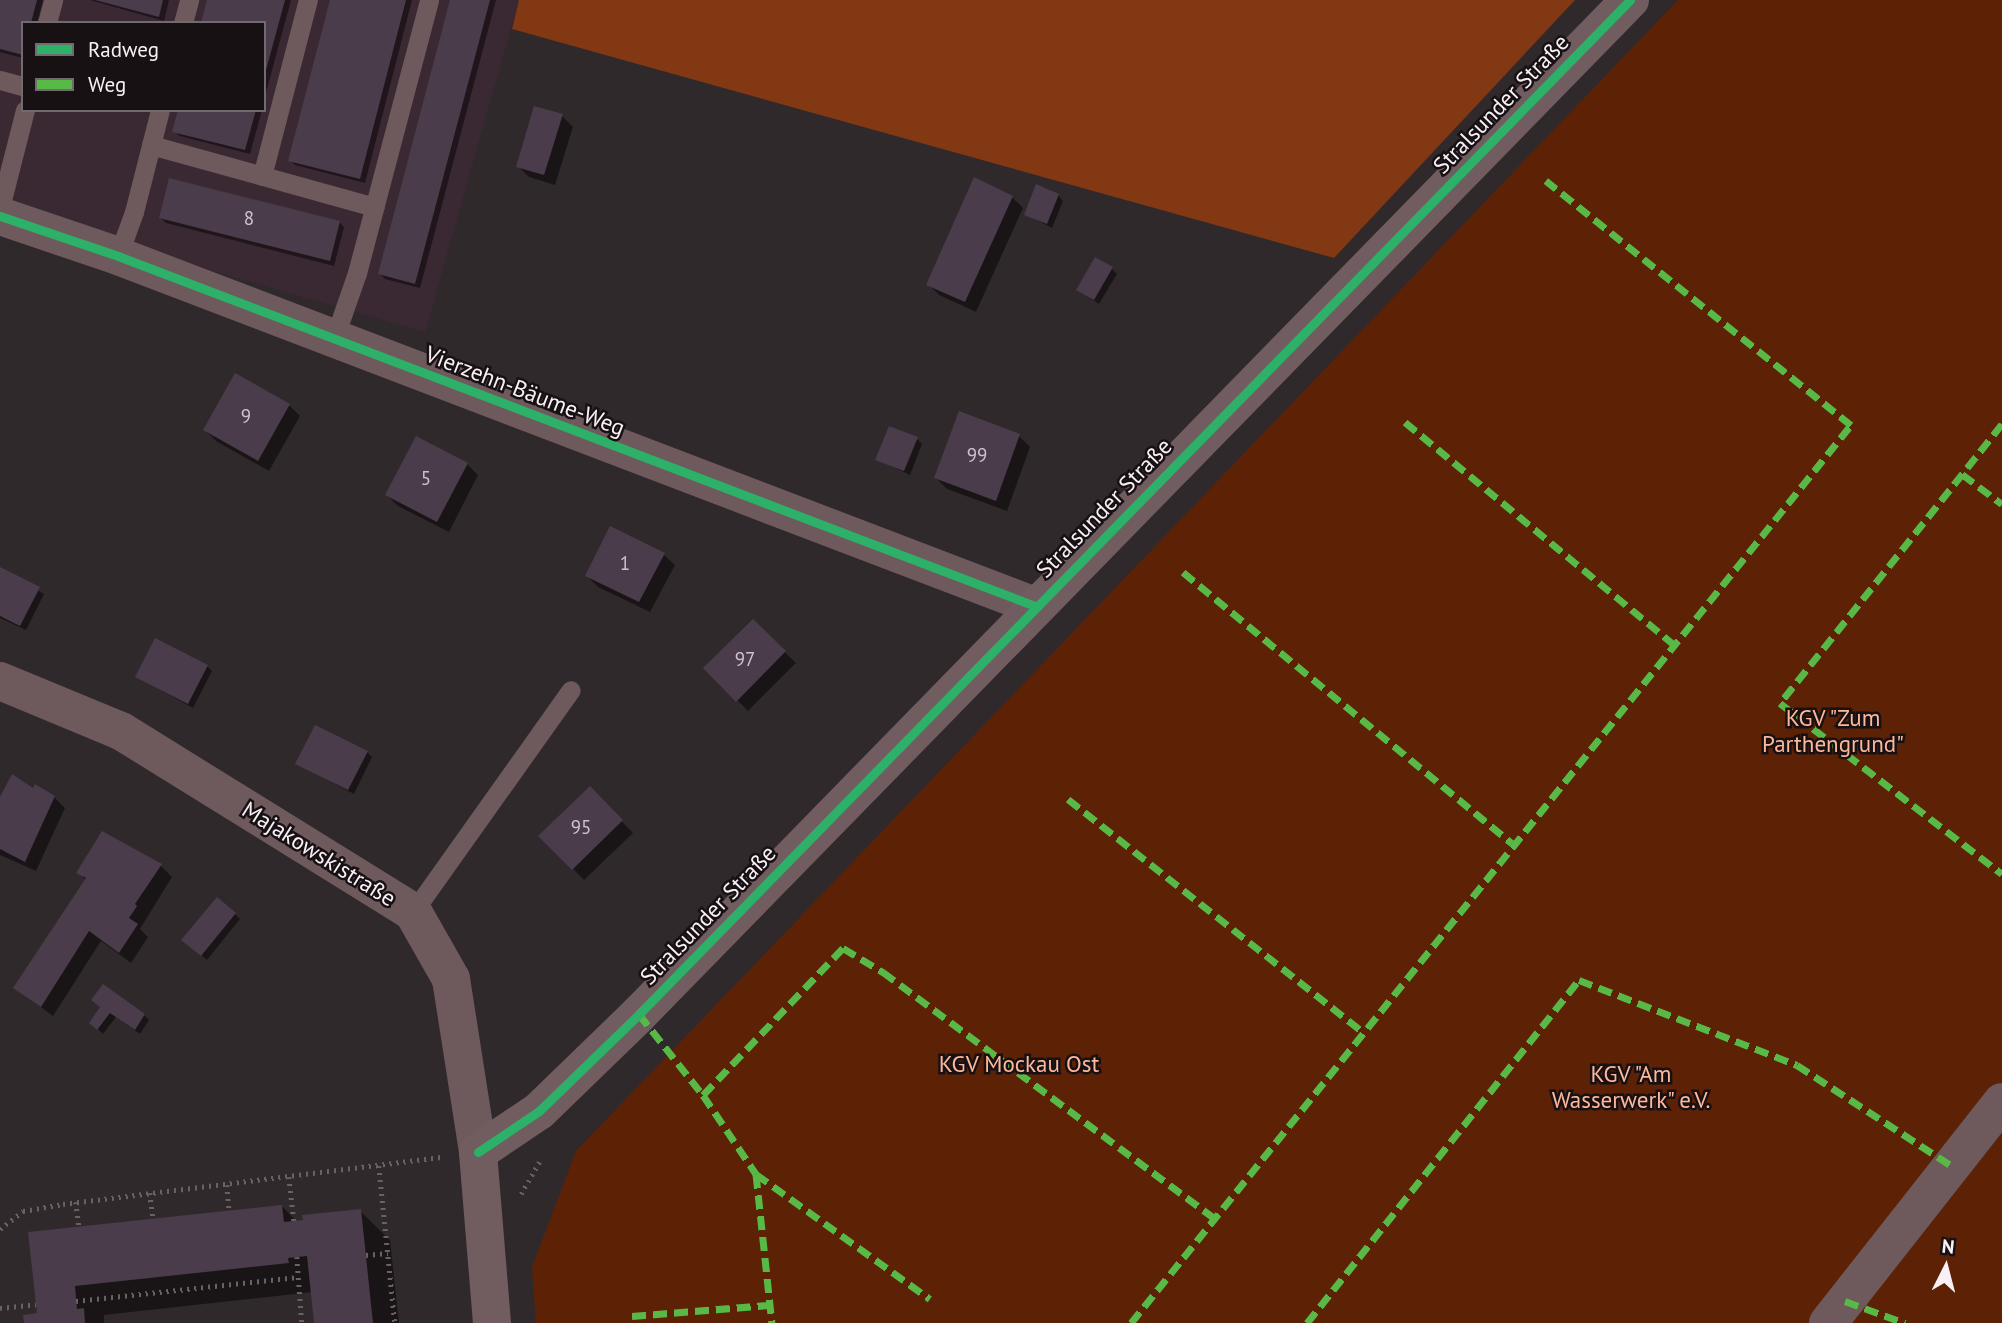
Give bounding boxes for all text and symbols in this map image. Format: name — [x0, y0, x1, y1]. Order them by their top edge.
legend — [21, 21, 266, 112]
street label: Stralsunder Straße — [1427, 29, 1575, 179]
text: Radweg — [88, 36, 159, 63]
text: Weg — [88, 71, 126, 98]
house number: 8 — [244, 208, 254, 230]
street label: Vierzehn-Bäume-Weg — [421, 340, 629, 442]
house number: 9 — [241, 406, 251, 428]
street label: Stralsunder Straße — [1030, 433, 1178, 583]
house number: 99 — [967, 445, 987, 467]
house number: 5 — [421, 468, 431, 490]
house number: 1 — [620, 553, 630, 575]
house number: 97 — [735, 649, 755, 671]
park label: KGV "Zum Parthengrund" — [1762, 704, 1904, 758]
street label: Majakowskistraße — [237, 796, 401, 912]
house number: 95 — [571, 817, 591, 839]
street label: Stralsunder Straße — [634, 840, 782, 990]
park label: KGV Mockau Ost — [938, 1050, 1100, 1078]
park label: KGV "Am Wasserwerk" e.V. — [1551, 1060, 1711, 1114]
north arrow — [1911, 1232, 1981, 1302]
text: N — [1941, 1234, 1956, 1259]

